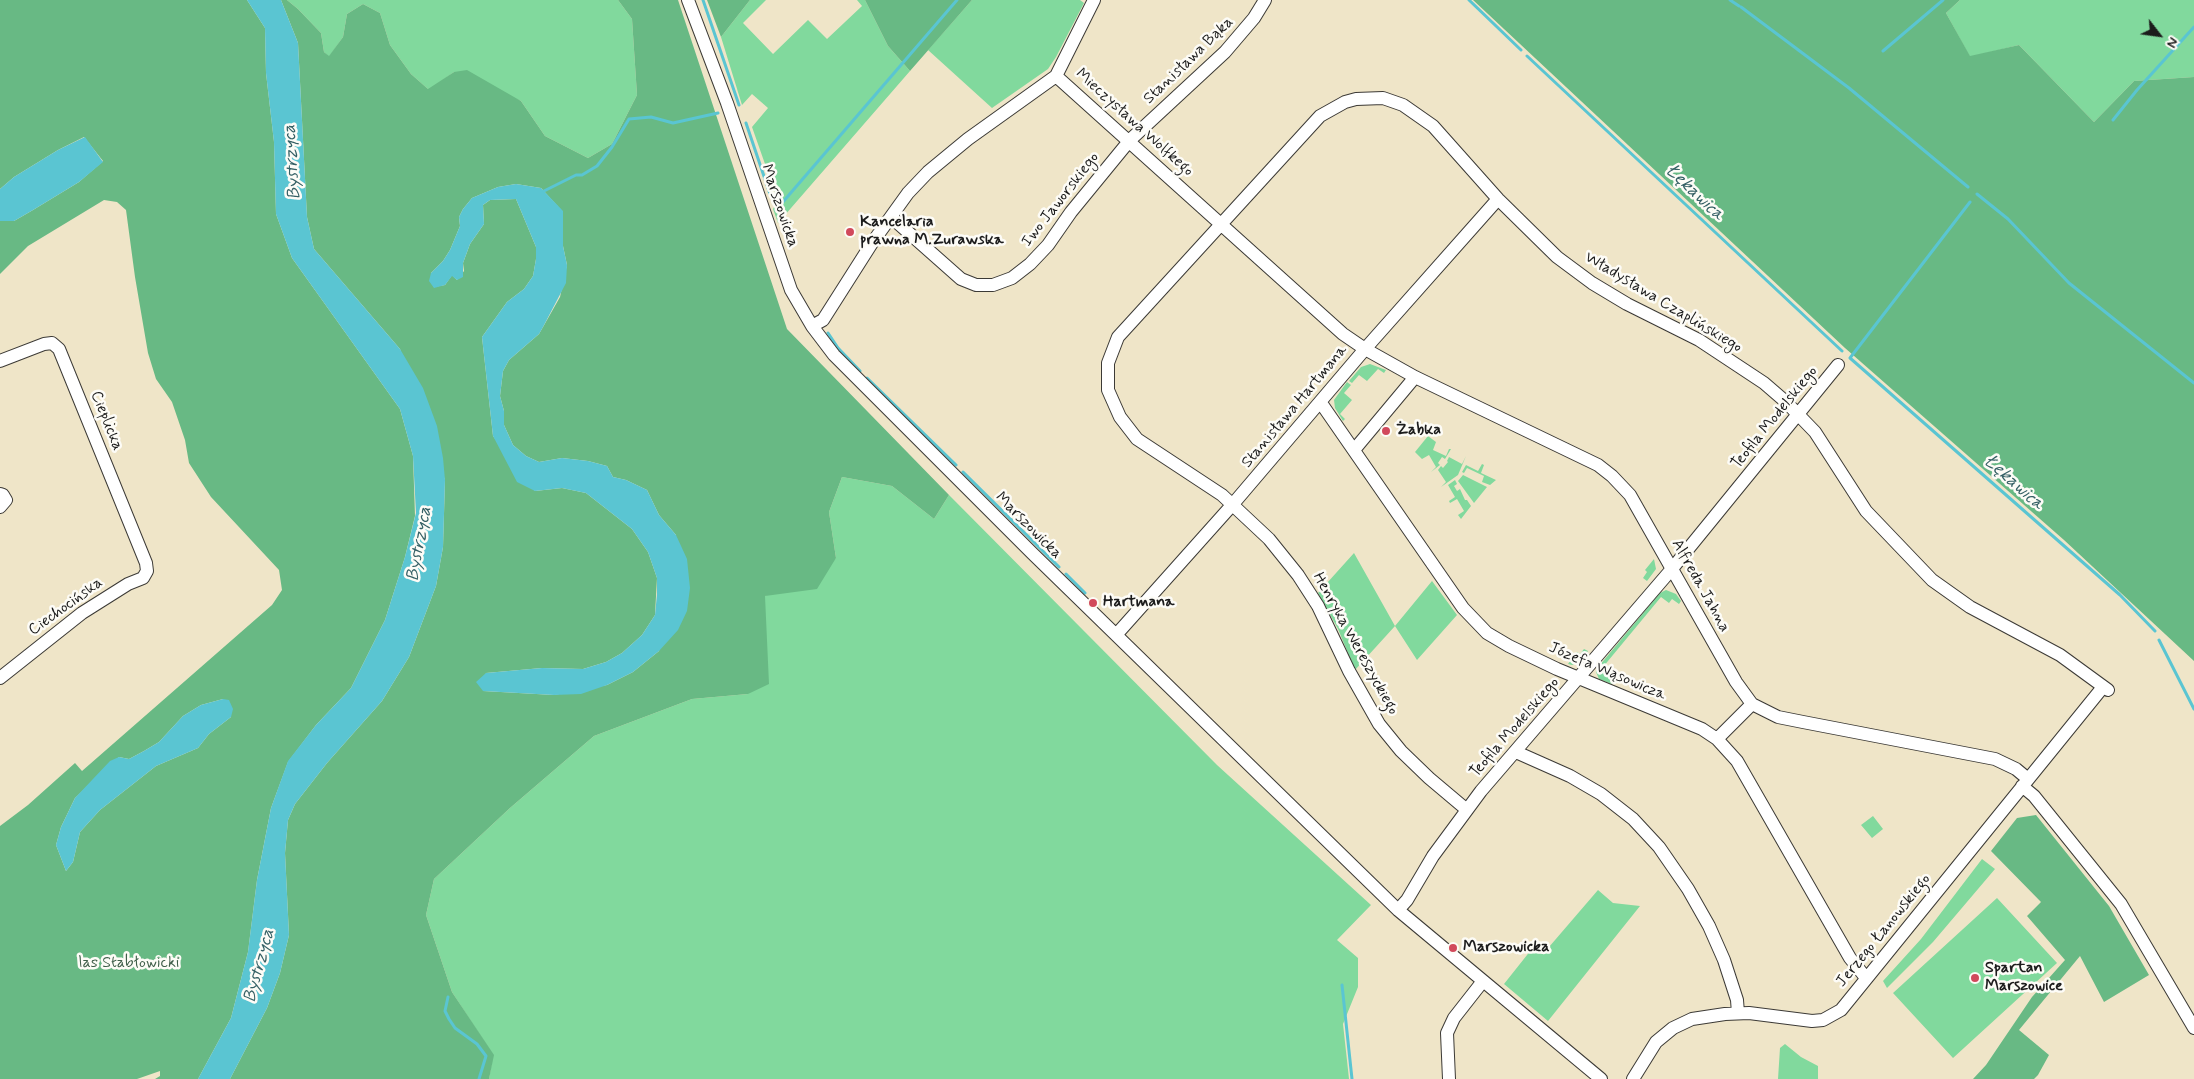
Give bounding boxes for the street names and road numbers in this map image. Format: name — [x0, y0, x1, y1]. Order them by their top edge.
street label: Stanisława Bąka — [1140, 13, 1238, 109]
street label: Mieczysława Wolfkego — [1071, 65, 1197, 181]
street label: Iwo Jaworskiego — [1018, 149, 1104, 251]
street label: Marszowicka — [756, 162, 802, 250]
street label: Władysława Czaplińskiego — [1581, 248, 1745, 358]
street label: Stanisława Hartmana — [1238, 342, 1352, 472]
street label: Teofila Modelskiego — [1728, 363, 1822, 473]
street label: Cieplicka — [85, 389, 127, 453]
street label: Marszowicka — [991, 489, 1065, 563]
street label: Alfreda Jahna — [1667, 536, 1733, 636]
street label: Henryka Wereszyckiego — [1308, 569, 1402, 719]
street label: Ciechocińska — [25, 574, 107, 640]
street label: Józefa Wąsowicza — [1546, 639, 1668, 705]
street label: Teofila Modelskiego — [1466, 674, 1564, 782]
street label: Jerzego Łanowskiego — [1832, 871, 1936, 991]

